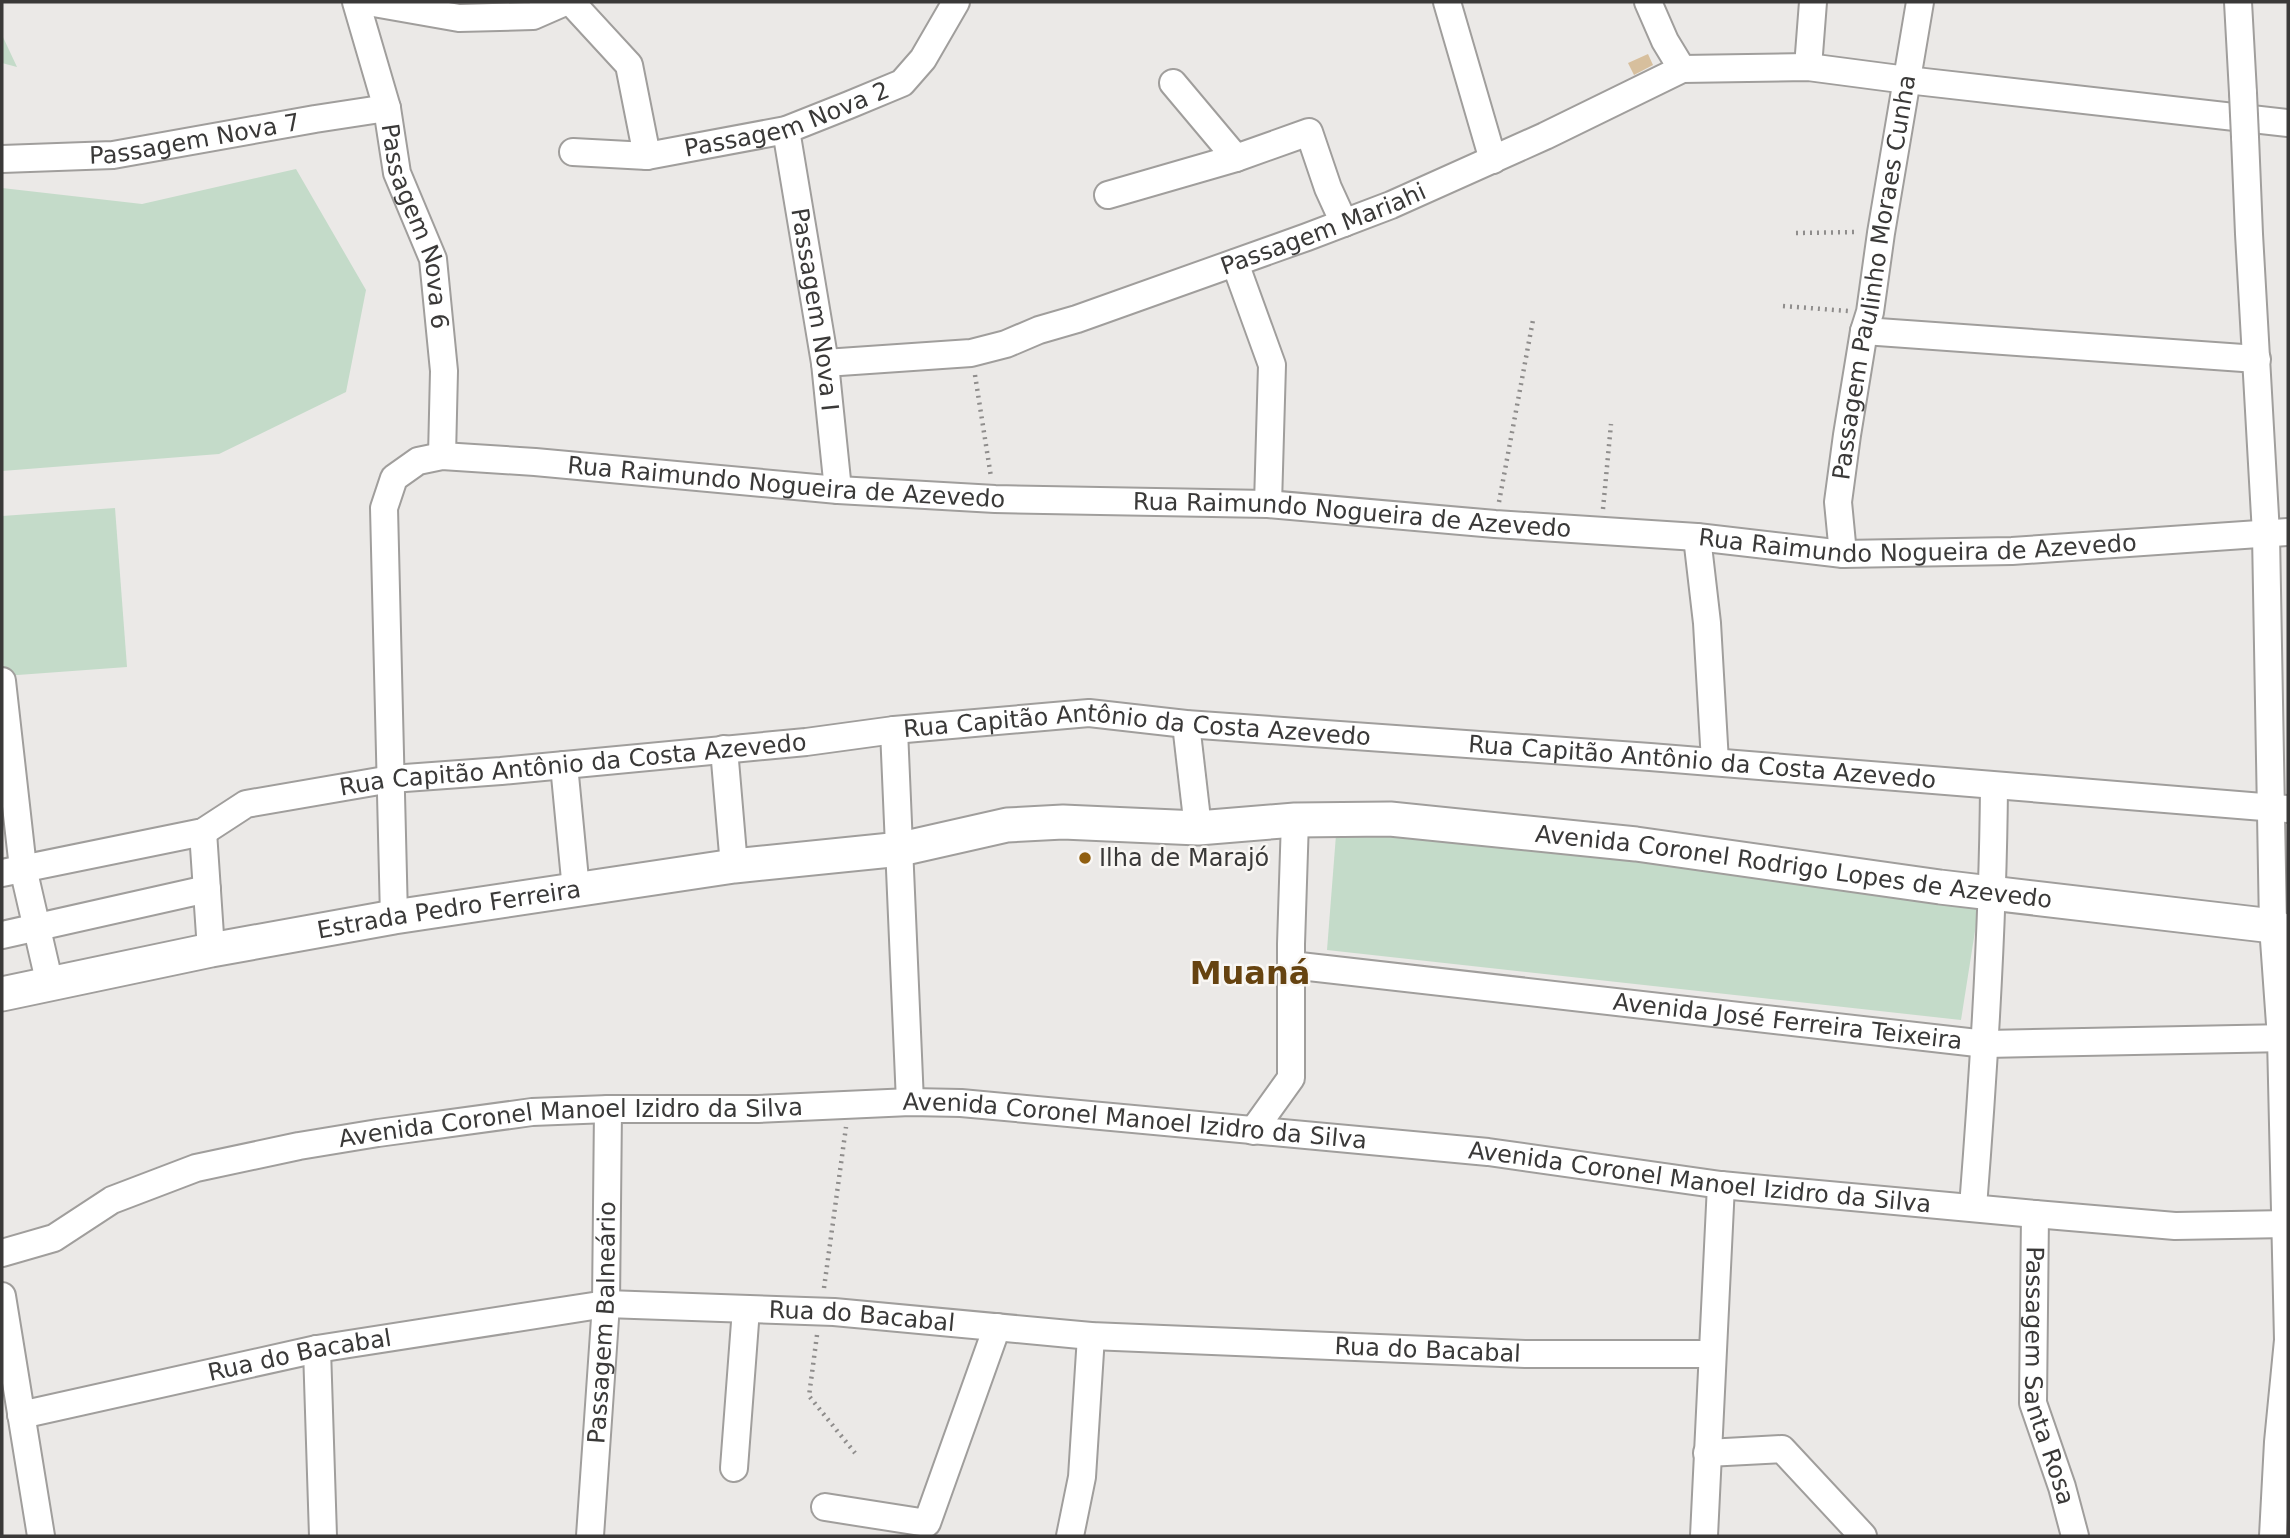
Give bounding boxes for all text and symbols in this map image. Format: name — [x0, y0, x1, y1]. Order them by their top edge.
street label: Passagem Paulinho Moraes Cunha — [1827, 73, 1921, 482]
street label: Passagem Nova 2 — [682, 76, 894, 163]
street label: Passagem Nova 7 — [89, 108, 302, 170]
street label: Passagem Nova 6 — [376, 122, 454, 330]
street label: Passagem Mariahi — [1217, 177, 1430, 281]
street label: Passagem Nova I — [785, 206, 844, 413]
street label: Rua Raimundo Nogueira de Azevedo — [566, 451, 1005, 513]
street label: Rua Raimundo Nogueira de Azevedo — [1133, 488, 1572, 543]
street label: Rua Raimundo Nogueira de Azevedo — [1697, 523, 2138, 568]
street label: Rua Capitão Antônio da Costa Azevedo — [902, 699, 1372, 751]
street label: Rua Capitão Antônio da Costa Azevedo — [337, 728, 808, 802]
street label: Rua Capitão Antônio da Costa Azevedo — [1467, 730, 1937, 794]
street label: Avenida Coronel Rodrigo Lopes de Azevedo — [1534, 820, 2054, 914]
place label: Ilha de Marajó — [1099, 844, 1269, 872]
marker: Ilha de Marajó — [1077, 850, 1093, 866]
street label: Estrada Pedro Ferreira — [315, 875, 583, 945]
district label: Muaná — [1190, 954, 1310, 992]
street label: Avenida José Ferreira Teixeira — [1612, 988, 1964, 1055]
street label: Avenida Coronel Manoel Izidro da Silva — [902, 1088, 1368, 1155]
street label: Avenida Coronel Manoel Izidro da Silva — [337, 1093, 803, 1153]
street label: Avenida Coronel Manoel Izidro da Silva — [1467, 1136, 1932, 1218]
street label: Passagem Balneário — [582, 1201, 621, 1445]
street label: Passagem Santa Rosa — [2019, 1246, 2080, 1508]
street label: Rua do Bacabal — [768, 1296, 956, 1337]
street label: Rua do Bacabal — [205, 1324, 393, 1387]
street label: Rua do Bacabal — [1334, 1332, 1521, 1368]

